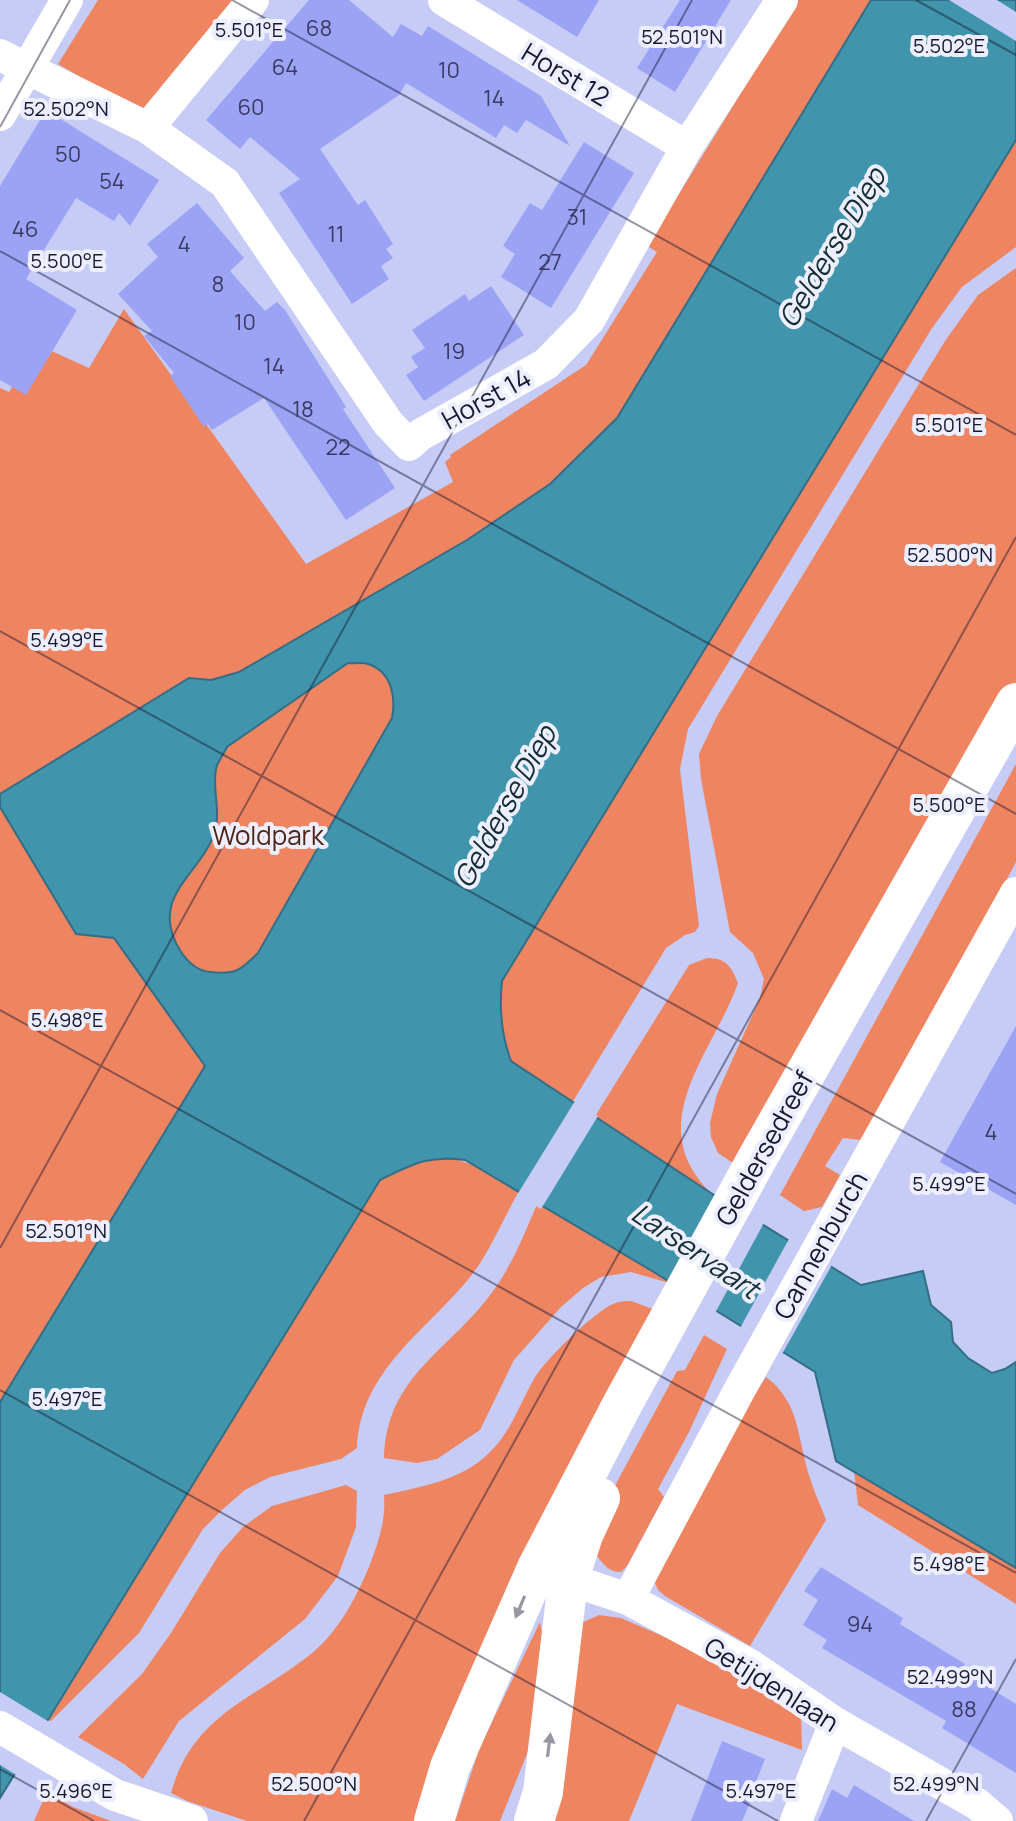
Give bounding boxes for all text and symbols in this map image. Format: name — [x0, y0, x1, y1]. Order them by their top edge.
house number: 68 — [306, 13, 332, 43]
text: 5.501°E — [215, 16, 283, 43]
text: 52.501°N — [641, 23, 723, 50]
text: 5.502°E — [913, 32, 985, 59]
street label: Horst 12 — [515, 34, 617, 114]
house number: 64 — [272, 52, 298, 82]
house number: 10 — [438, 55, 460, 85]
house number: 14 — [483, 83, 505, 113]
house number: 60 — [237, 92, 265, 122]
text: 52.502°N — [23, 95, 109, 122]
house number: 50 — [55, 139, 81, 169]
water label: Gelderse Diep — [768, 159, 894, 334]
house number: 54 — [99, 166, 125, 196]
house number: 31 — [567, 202, 587, 232]
house number: 46 — [12, 214, 38, 244]
house number: 11 — [327, 219, 345, 249]
house number: 4 — [178, 229, 190, 259]
text: 5.500°E — [31, 247, 103, 274]
house number: 27 — [538, 247, 562, 277]
house number: 8 — [212, 269, 224, 299]
house number: 10 — [234, 307, 256, 337]
house number: 19 — [443, 336, 465, 366]
house number: 14 — [263, 351, 285, 381]
street label: Horst 14 — [435, 359, 537, 437]
house number: 18 — [292, 394, 314, 424]
text: 5.501°E — [915, 411, 983, 438]
house number: 22 — [325, 432, 351, 462]
text: 52.500°N — [907, 541, 993, 568]
text: 5.499°E — [30, 626, 104, 653]
water label: Gelderse Diep — [444, 717, 565, 894]
text: 5.500°E — [913, 791, 985, 818]
park label: Woldpark — [212, 817, 325, 853]
text: 5.498°E — [31, 1006, 103, 1033]
street label: Geldersedreef — [707, 1064, 821, 1232]
house number: 4 — [985, 1117, 997, 1147]
street label: Cannenburch — [765, 1165, 875, 1325]
text: 5.499°E — [912, 1170, 986, 1197]
water label: Larservaart — [625, 1193, 770, 1308]
text: 52.501°N — [25, 1217, 107, 1244]
text: 5.497°E — [32, 1385, 102, 1412]
text: 5.498°E — [913, 1550, 985, 1577]
one-way arrow — [513, 1595, 527, 1619]
house number: 94 — [847, 1609, 873, 1639]
street label: Getijdenlaan — [698, 1628, 846, 1740]
text: 52.499°N — [907, 1663, 993, 1690]
house number: 88 — [951, 1694, 977, 1724]
one-way arrow — [543, 1732, 556, 1757]
text: 52.500°N — [271, 1770, 357, 1797]
text: 52.499°N — [893, 1770, 979, 1797]
text: 5.496°E — [39, 1777, 113, 1804]
text: 5.497°E — [726, 1777, 796, 1804]

